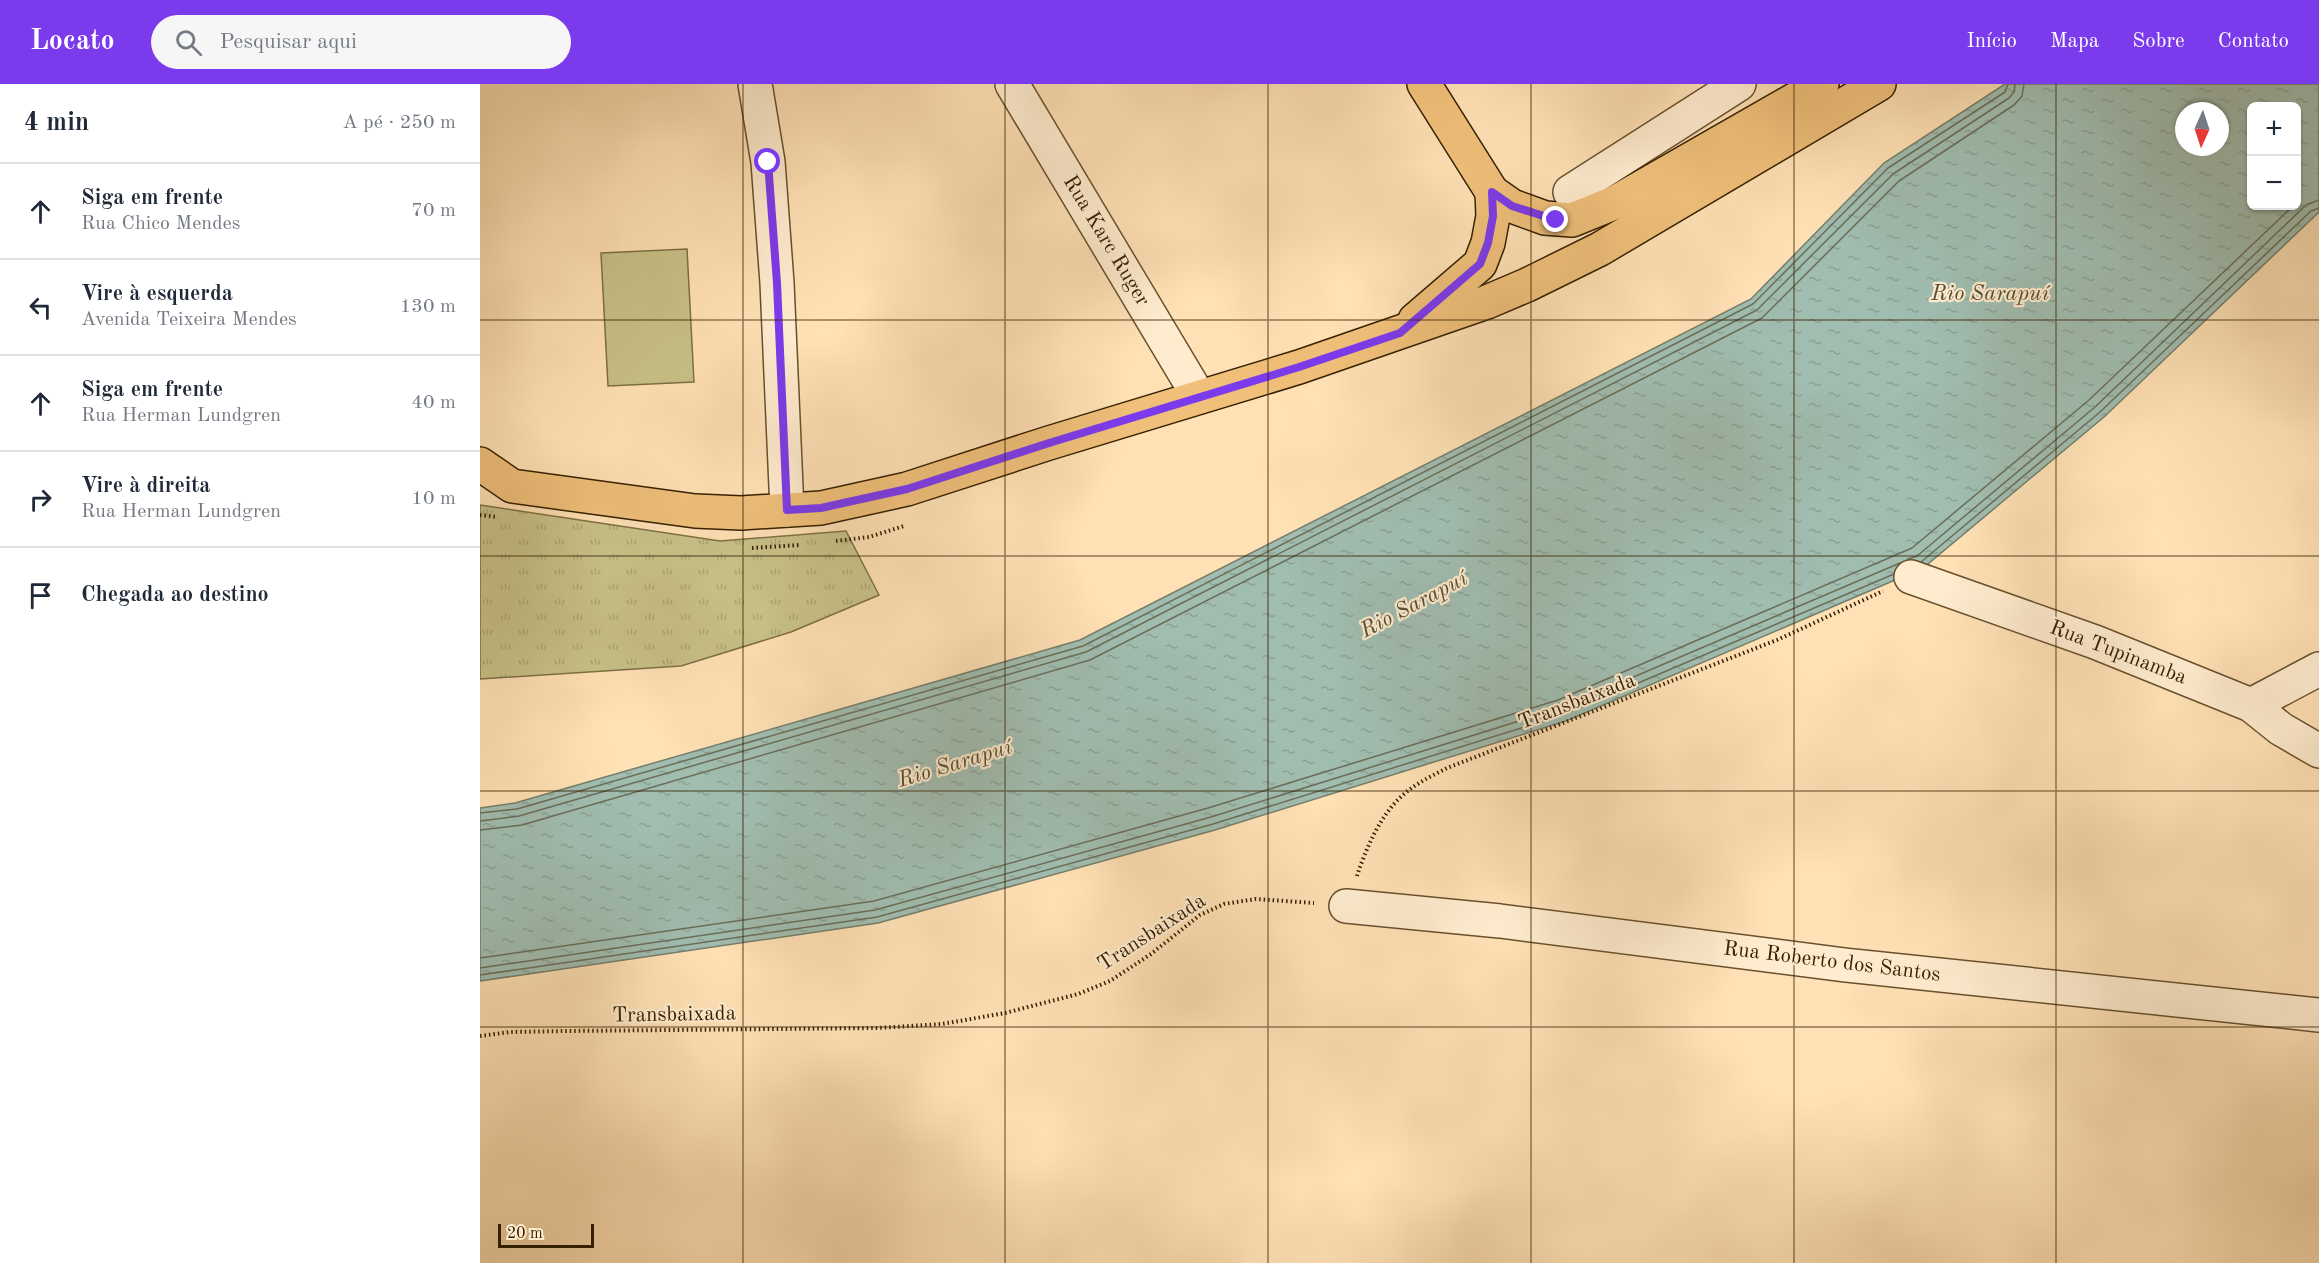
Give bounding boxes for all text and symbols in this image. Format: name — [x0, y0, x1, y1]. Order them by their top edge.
search box — [151, 15, 571, 69]
icon: search — [172, 26, 205, 59]
text: Locato — [30, 28, 115, 56]
text: Pesquisar aqui — [220, 31, 357, 53]
text: Início — [1966, 31, 2017, 52]
text: Mapa — [2050, 31, 2099, 52]
text: Sobre — [2132, 31, 2185, 52]
text: Contato — [2218, 31, 2289, 52]
north arrow — [2175, 102, 2229, 156]
map controls — [2247, 102, 2301, 210]
button: + — [2247, 102, 2301, 156]
text: 4 min — [24, 110, 89, 136]
text: A pé · 250 m — [342, 113, 456, 133]
route start — [754, 148, 780, 174]
button: − — [2247, 156, 2301, 210]
street label: Rua Karc Ruger — [1059, 172, 1153, 310]
text: Siga em frente — [81, 187, 223, 209]
icon: ahead — [24, 195, 57, 228]
text: 70 m — [411, 201, 456, 221]
route end — [1542, 206, 1568, 232]
text: Rua Chico Mendes — [81, 214, 240, 234]
text: Vire à esquerda — [81, 283, 233, 305]
water label: Rio Sarapuí — [1930, 283, 2051, 305]
icon: left — [24, 291, 57, 324]
text: 130 m — [400, 297, 456, 317]
text: Avenida Teixeira Mendes — [81, 310, 297, 330]
text: Siga em frente — [81, 379, 223, 401]
icon: ahead — [24, 387, 57, 420]
text: 40 m — [411, 393, 456, 413]
text: Rua Herman Lundgren — [81, 406, 281, 426]
text: Vire à direita — [81, 475, 211, 497]
icon: right — [24, 483, 57, 516]
text: 10 m — [411, 489, 456, 509]
text: Rua Herman Lundgren — [81, 502, 281, 522]
water label: Rio Sarapuí — [1356, 567, 1473, 643]
icon: arrive — [24, 579, 57, 612]
text: Chegada ao destino — [81, 584, 269, 606]
street label: Rua Tupinamba — [2047, 617, 2189, 689]
street label: Transbaixada — [1515, 670, 1639, 734]
water label: Rio Sarapuí — [894, 736, 1016, 792]
street label: Transbaixada — [1094, 890, 1210, 976]
street label: Rua Roberto dos Santos — [1722, 938, 1942, 986]
street label: Transbaixada — [612, 1003, 736, 1027]
scale bar — [498, 1221, 594, 1248]
text: 20 m — [507, 1226, 543, 1242]

